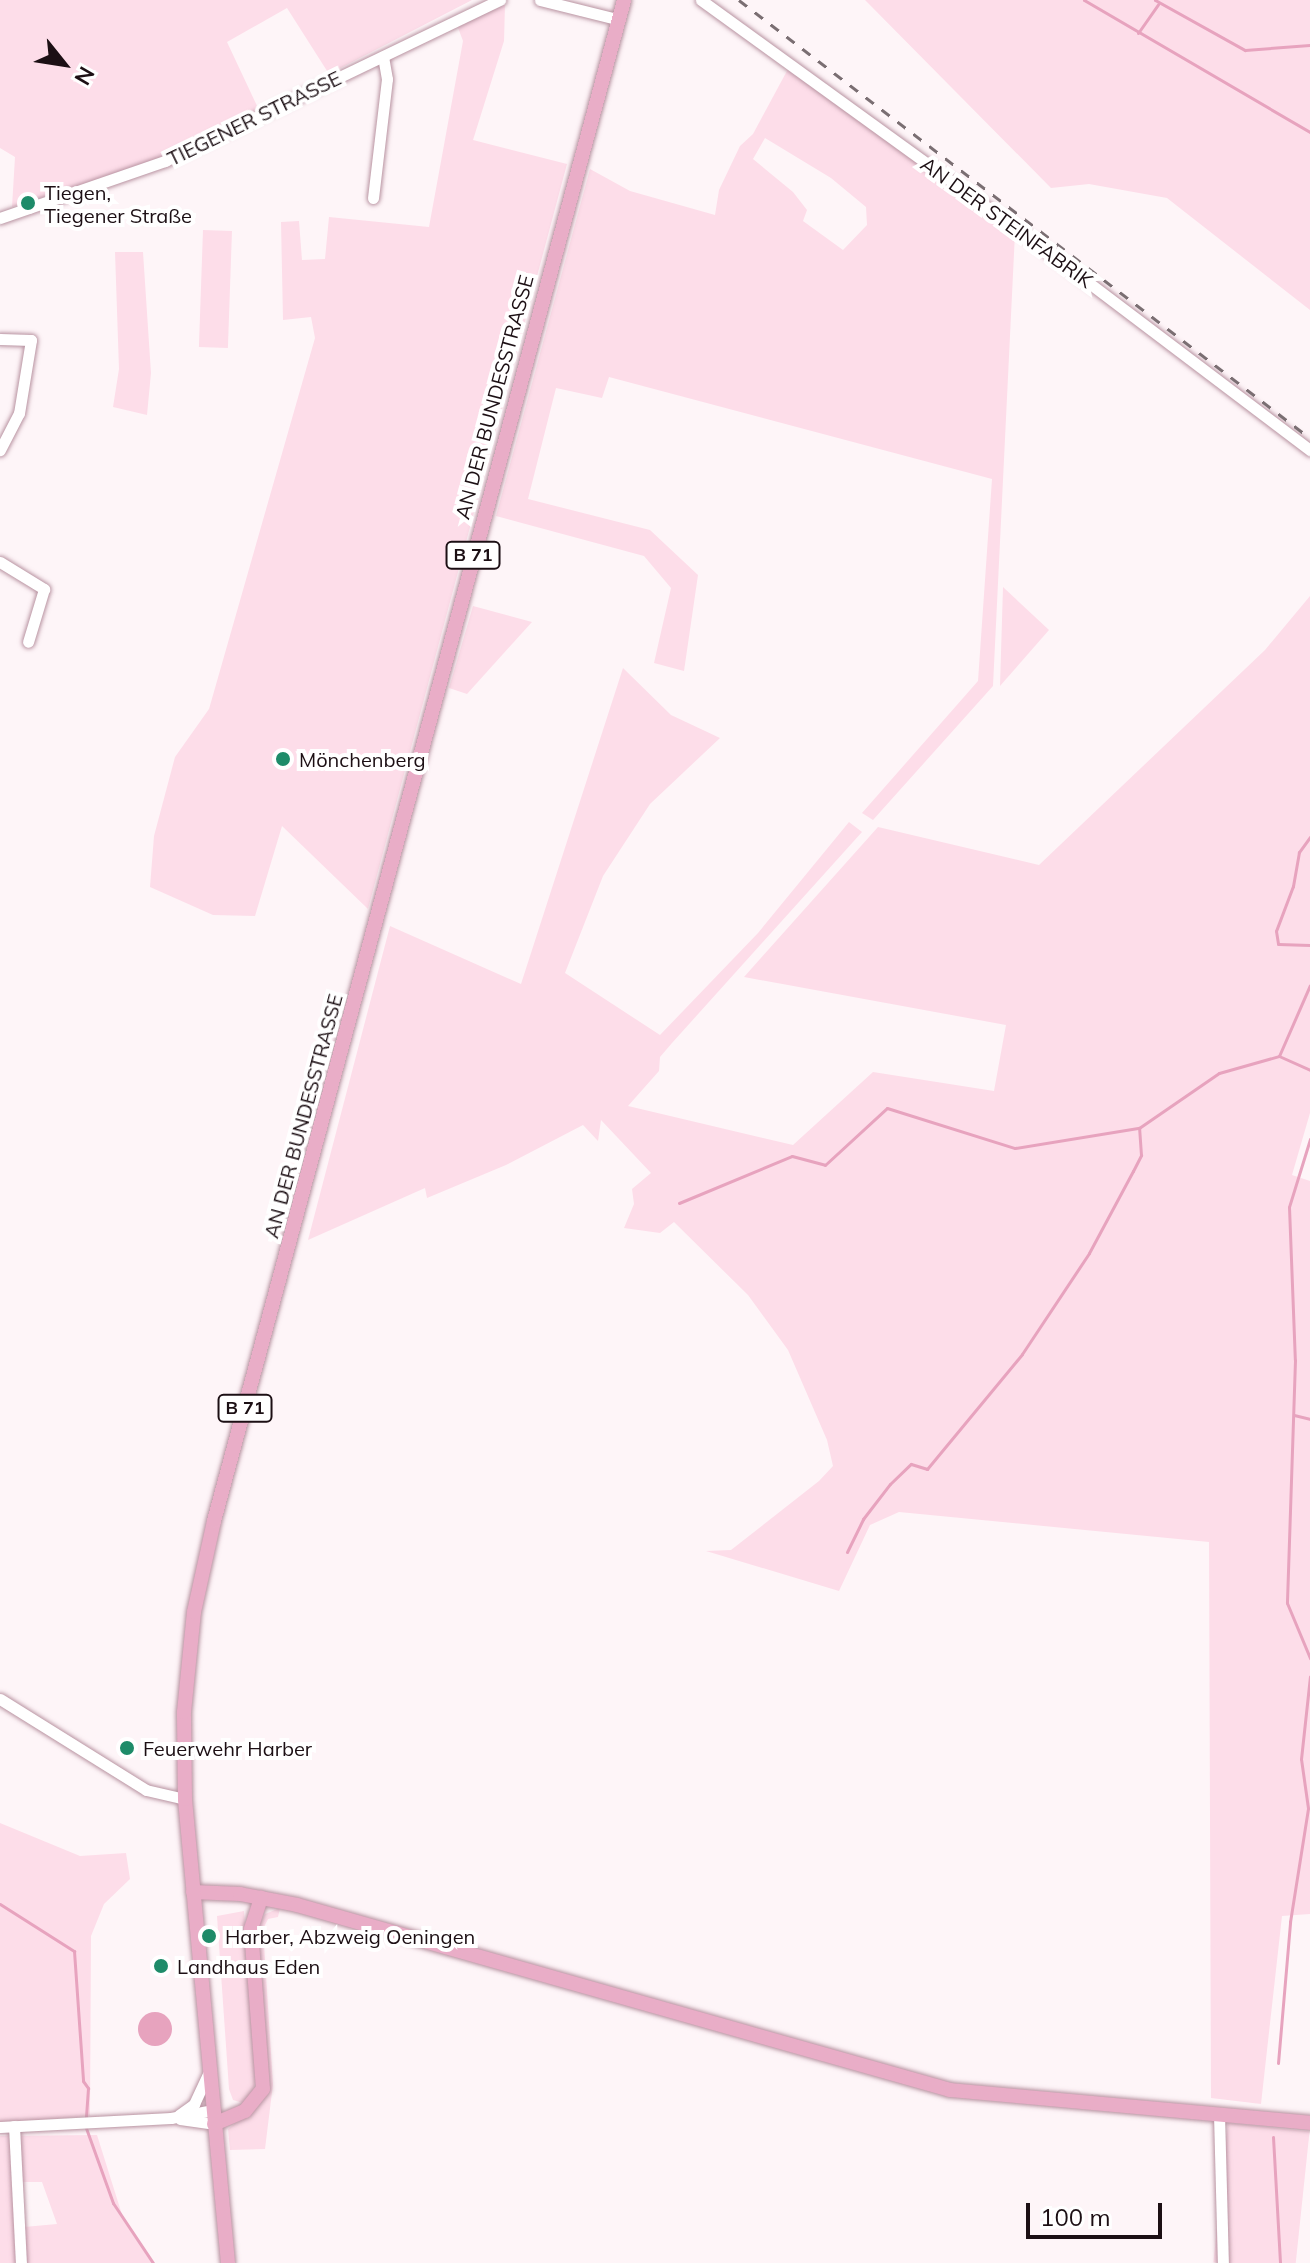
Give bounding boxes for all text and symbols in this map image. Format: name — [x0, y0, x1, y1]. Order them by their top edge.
north arrow — [24, 24, 104, 104]
text: N — [69, 62, 101, 90]
street label: TIEGENER STRASSE — [163, 66, 345, 170]
street label: AN DER STEINFABRIK — [916, 152, 1098, 292]
place label: Tiegen, Tiegener Straße — [44, 180, 192, 227]
marker: Tiegen, Tiegener Straße — [19, 194, 37, 212]
street label: AN DER BUNDESSTRASSE — [450, 272, 538, 522]
road number: B 71 — [445, 541, 501, 569]
place label: Mönchenberg — [299, 747, 426, 771]
marker: Mönchenberg — [274, 750, 292, 768]
street label: AN DER BUNDESSTRASSE — [259, 991, 347, 1241]
road number: B 71 — [217, 1394, 273, 1422]
place label: Feuerwehr Harber — [143, 1736, 312, 1760]
marker: Feuerwehr Harber — [118, 1739, 136, 1757]
place label: Harber, Abzweig Oeningen — [225, 1924, 475, 1948]
marker: Harber, Abzweig Oeningen — [200, 1927, 218, 1945]
place label: Landhaus Eden — [177, 1954, 320, 1978]
marker: Landhaus Eden — [152, 1957, 170, 1975]
scale bar — [1030, 2187, 1166, 2237]
text: 100 m — [1040, 2202, 1111, 2232]

